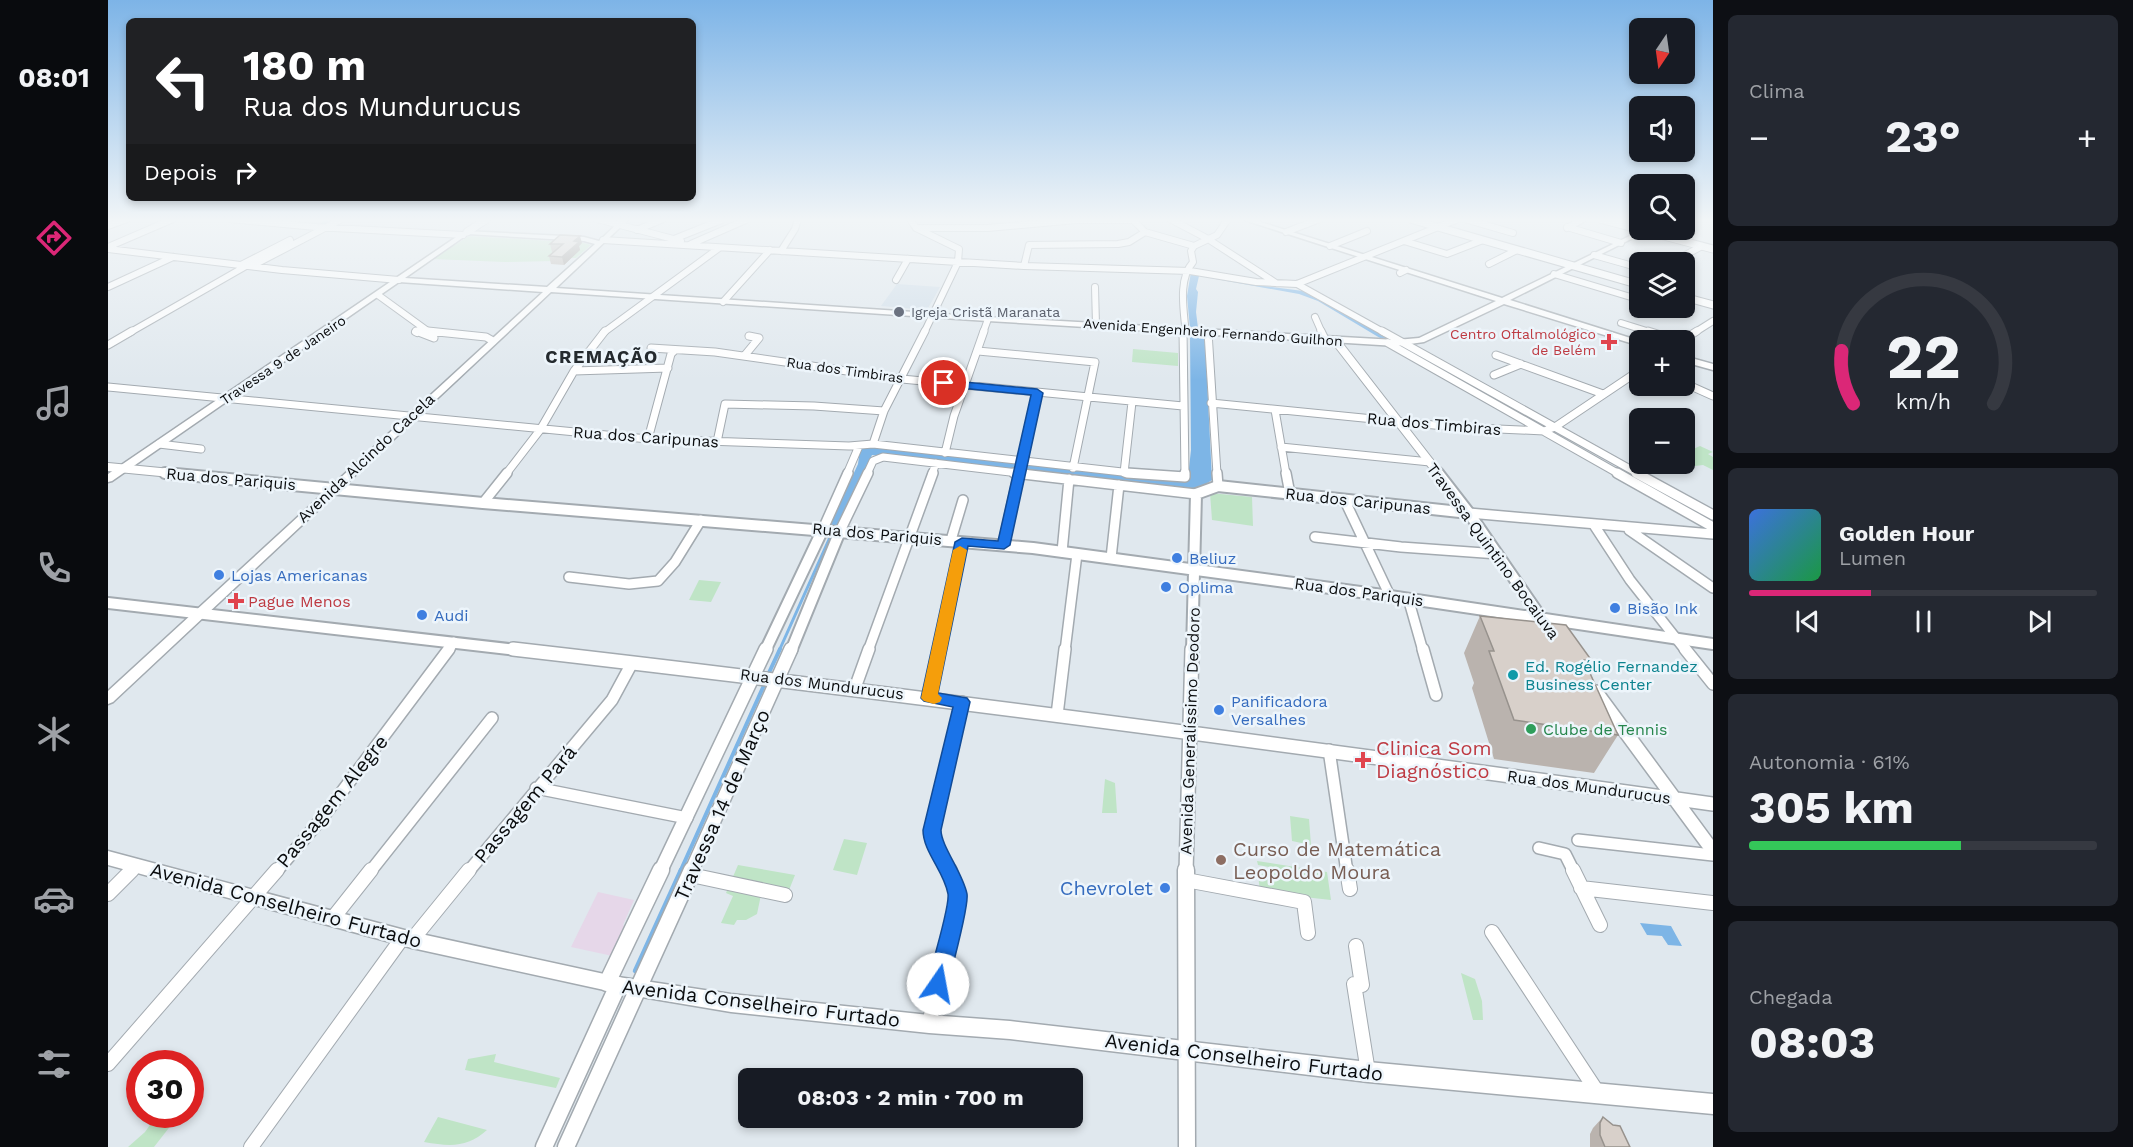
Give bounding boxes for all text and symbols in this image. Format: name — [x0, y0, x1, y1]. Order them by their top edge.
north arrow — [1629, 18, 1695, 84]
map controls — [1629, 18, 1695, 474]
text: 180 m — [243, 41, 366, 90]
icon: left — [144, 42, 222, 120]
text: 08:01 — [18, 62, 90, 94]
text: Clima — [1749, 79, 1805, 103]
text: Rua dos Mundurucus — [243, 91, 521, 123]
button: sound — [1629, 96, 1695, 162]
text: 23° — [1885, 110, 1961, 163]
text: − — [1749, 118, 1769, 157]
text: + — [2077, 118, 2097, 157]
icon: right — [229, 156, 262, 189]
text: Depois — [144, 160, 217, 185]
button: search — [1629, 174, 1695, 240]
icon: directions — [33, 217, 75, 259]
button: layers — [1629, 252, 1695, 318]
place label: Igreja Cristã Maranata — [911, 304, 1060, 320]
marker: Igreja Cristã Maranata — [892, 305, 906, 319]
street label: Travessa 9 de Janeiro — [217, 312, 349, 408]
street label: Avenida Engenheiro Fernando Guilhon — [1083, 315, 1343, 349]
text: 22 — [1886, 320, 1960, 393]
place label: Centro Oftalmológico de Belém — [1450, 326, 1596, 358]
button: + — [1629, 330, 1695, 396]
marker: Centro Oftalmológico de Belém — [1600, 333, 1618, 351]
district label: CREMAÇÃO — [545, 346, 659, 367]
street label: Rua dos Timbiras — [786, 354, 904, 386]
pin — [918, 357, 969, 408]
icon: arrive — [927, 366, 960, 399]
icon: music — [33, 382, 75, 424]
street label: Avenida Alcindo Cacela — [293, 389, 439, 527]
text: km/h — [1895, 390, 1951, 415]
button: − — [1629, 408, 1695, 474]
street label: Rua dos Timbiras — [1366, 409, 1502, 439]
street label: Rua dos Caripunas — [572, 422, 720, 452]
street label: Travessa Quintino Bocaiuva — [1423, 459, 1563, 643]
street label: Rua dos Pariquis — [165, 464, 297, 494]
street label: Rua dos Caripunas — [1284, 484, 1432, 518]
street label: Rua dos Pariquis — [811, 519, 943, 549]
text: Golden Hour — [1839, 521, 1974, 546]
text: Lumen — [1839, 546, 1906, 570]
icon: phone — [33, 547, 75, 589]
place label: Beliuz — [1189, 549, 1236, 568]
marker: Beliuz — [1170, 551, 1184, 565]
place label: Lojas Americanas — [231, 566, 368, 585]
marker: Lojas Americanas — [212, 568, 226, 582]
street label: Rua dos Pariquis — [1293, 574, 1425, 610]
place label: Oplima — [1178, 578, 1233, 597]
marker: Oplima — [1159, 580, 1173, 594]
place label: Pague Menos — [248, 592, 351, 611]
marker: Pague Menos — [229, 594, 243, 608]
place label: Bisão Ink — [1627, 599, 1698, 618]
marker: Bisão Ink — [1608, 601, 1622, 615]
icon: previous — [1791, 605, 1824, 638]
icon: pause — [1907, 605, 1940, 638]
icon: next — [2023, 605, 2056, 638]
place label: Audi — [434, 606, 469, 625]
street label: Avenida Generalíssimo Deodoro — [1176, 607, 1204, 855]
marker: Audi — [415, 608, 429, 622]
place label: Ed. Rogélio Fernandez Business Center — [1525, 657, 1698, 694]
street label: Rua dos Mundurucus — [739, 665, 905, 703]
marker: Ed. Rogélio Fernandez Business Center — [1506, 668, 1520, 682]
place label: Panificadora Versalhes — [1231, 692, 1328, 729]
marker: Panificadora Versalhes — [1212, 703, 1226, 717]
street label: Travessa 14 de Março — [669, 706, 775, 904]
icon: climate — [33, 713, 75, 755]
place label: Clube de Tennis — [1543, 720, 1667, 739]
marker: Clube de Tennis — [1524, 722, 1538, 736]
street label: Passagem Alegre — [271, 730, 393, 872]
place label: Clinica Som Diagnóstico — [1376, 736, 1492, 783]
street label: Passagem Pará — [469, 740, 581, 868]
text: Autonomia · 61% — [1749, 750, 1910, 774]
marker: Clinica Som Diagnóstico — [1354, 751, 1372, 769]
street label: Rua dos Mundurucus — [1506, 766, 1672, 808]
text: 305 km — [1749, 781, 1914, 834]
place label: Curso de Matemática Leopoldo Moura — [1233, 837, 1441, 884]
marker: Curso de Matemática Leopoldo Moura — [1214, 853, 1228, 867]
street label: Avenida Conselheiro Furtado — [148, 857, 424, 953]
place label: Chevrolet — [1060, 876, 1154, 900]
icon: car — [33, 878, 75, 920]
marker: Chevrolet — [1158, 881, 1172, 895]
position arrow — [906, 952, 970, 1016]
street label: Avenida Conselheiro Furtado — [621, 974, 901, 1032]
text: Chegada — [1749, 985, 1832, 1009]
text: 08:03 — [1749, 1016, 1875, 1069]
street label: Avenida Conselheiro Furtado — [1104, 1028, 1384, 1086]
icon: filters — [33, 1043, 75, 1085]
speed limit sign: 30 — [126, 1050, 204, 1128]
text: 08:03 · 2 min · 700 m — [797, 1085, 1024, 1110]

